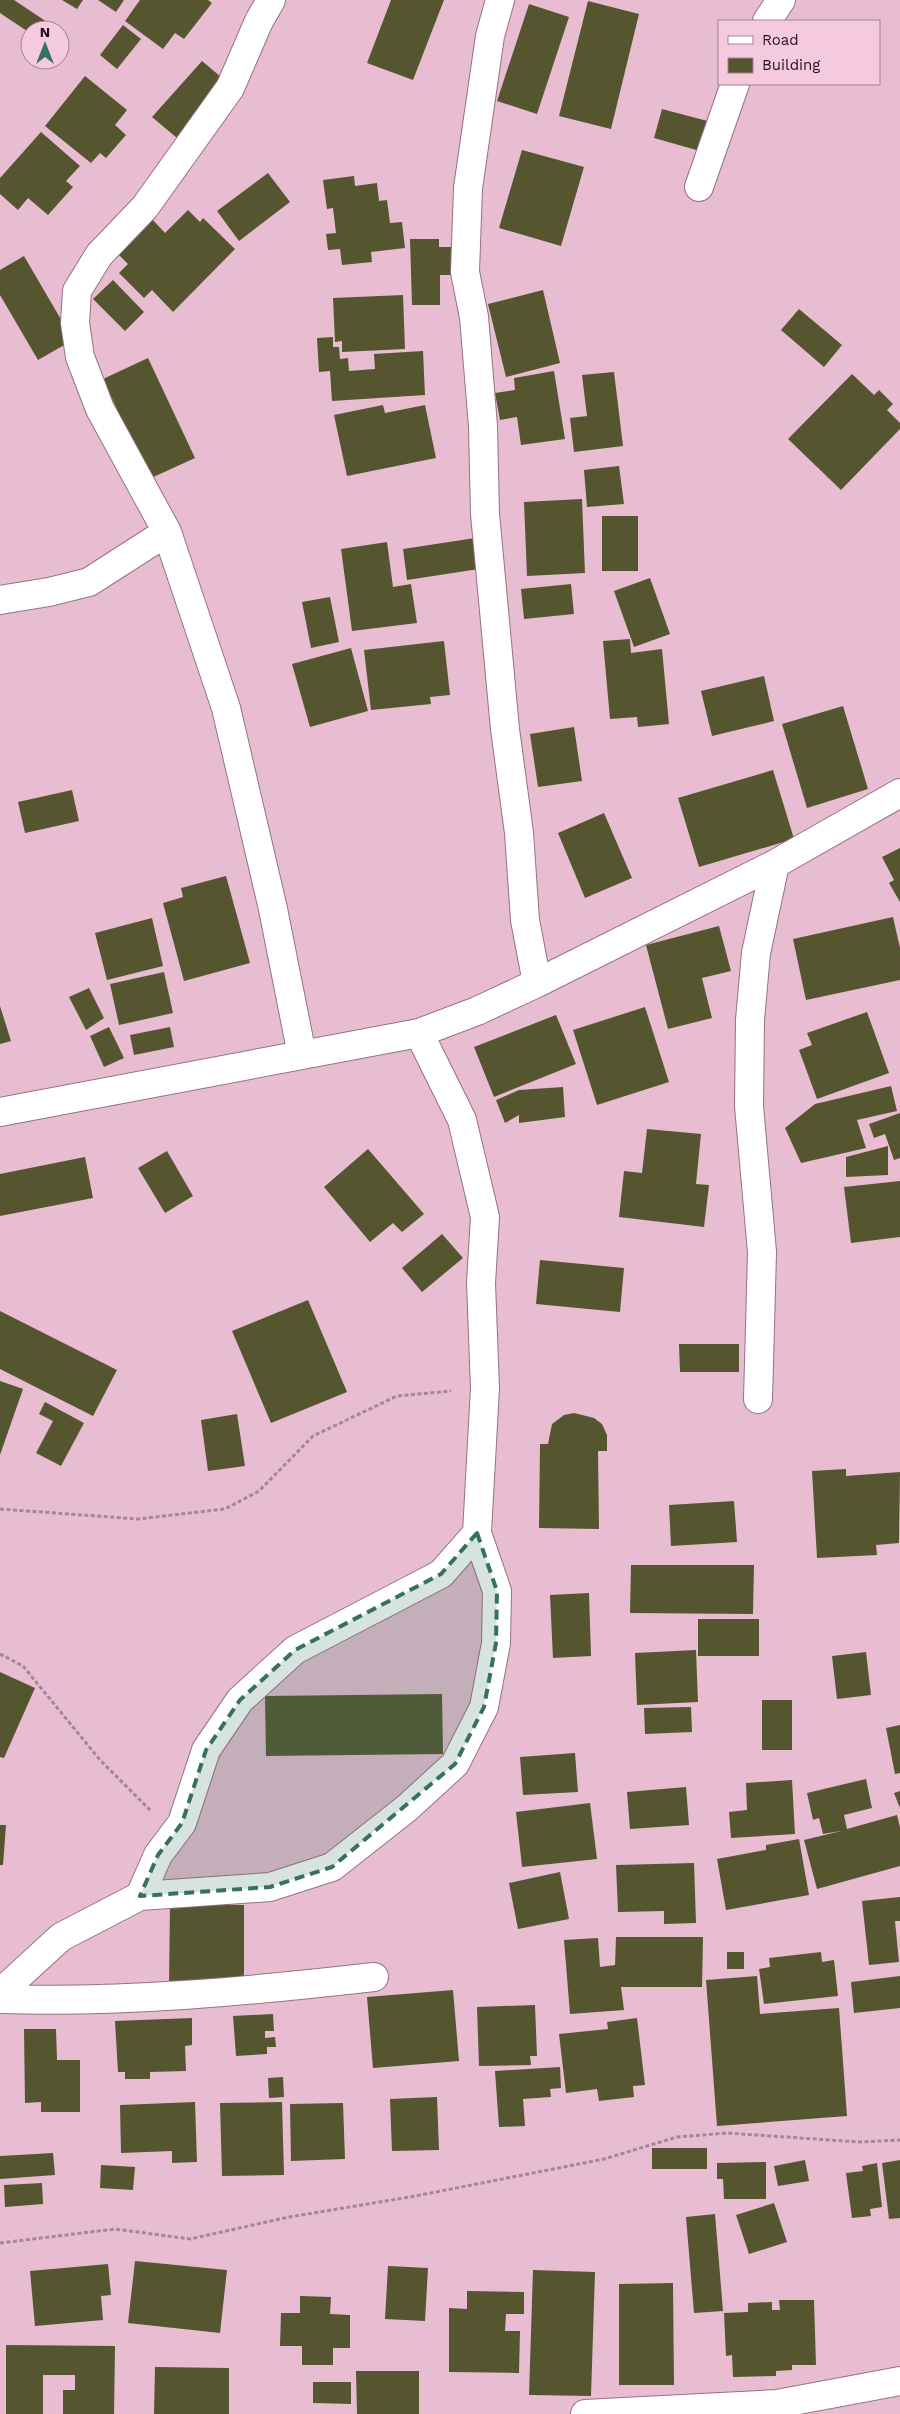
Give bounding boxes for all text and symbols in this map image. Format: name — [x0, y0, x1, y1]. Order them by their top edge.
north arrow — [20, 20, 70, 70]
legend — [718, 20, 880, 85]
text: N — [40, 24, 50, 40]
text: Road — [762, 31, 799, 49]
text: Building — [762, 56, 820, 74]

